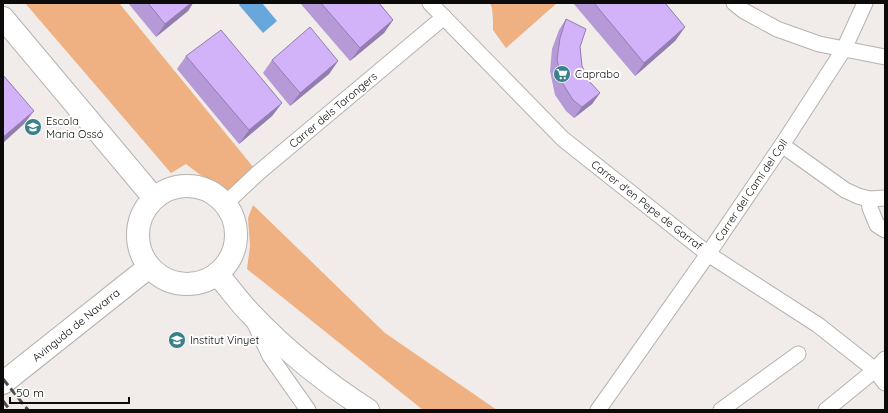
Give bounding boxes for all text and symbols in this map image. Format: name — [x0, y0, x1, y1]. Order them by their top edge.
supermarket icon: Caprabo — [552, 64, 572, 84]
place label: Caprabo — [575, 67, 620, 81]
street label: Carrer dels Tarongers — [286, 69, 380, 151]
place label: Escola Maria Ossó — [46, 114, 104, 141]
school or university icon: Escola Maria Ossó — [23, 117, 43, 137]
street label: Carrer del Camí del Coll — [712, 136, 790, 244]
street label: Carrer d'en Pepe de Garraf — [588, 157, 706, 253]
street label: Avinguda de Navarra — [29, 285, 123, 365]
school or university icon: Institut Vinyet — [167, 330, 187, 350]
place label: Institut Vinyet — [190, 333, 259, 347]
scale bar — [10, 379, 129, 405]
text: 50 m — [16, 385, 44, 400]

